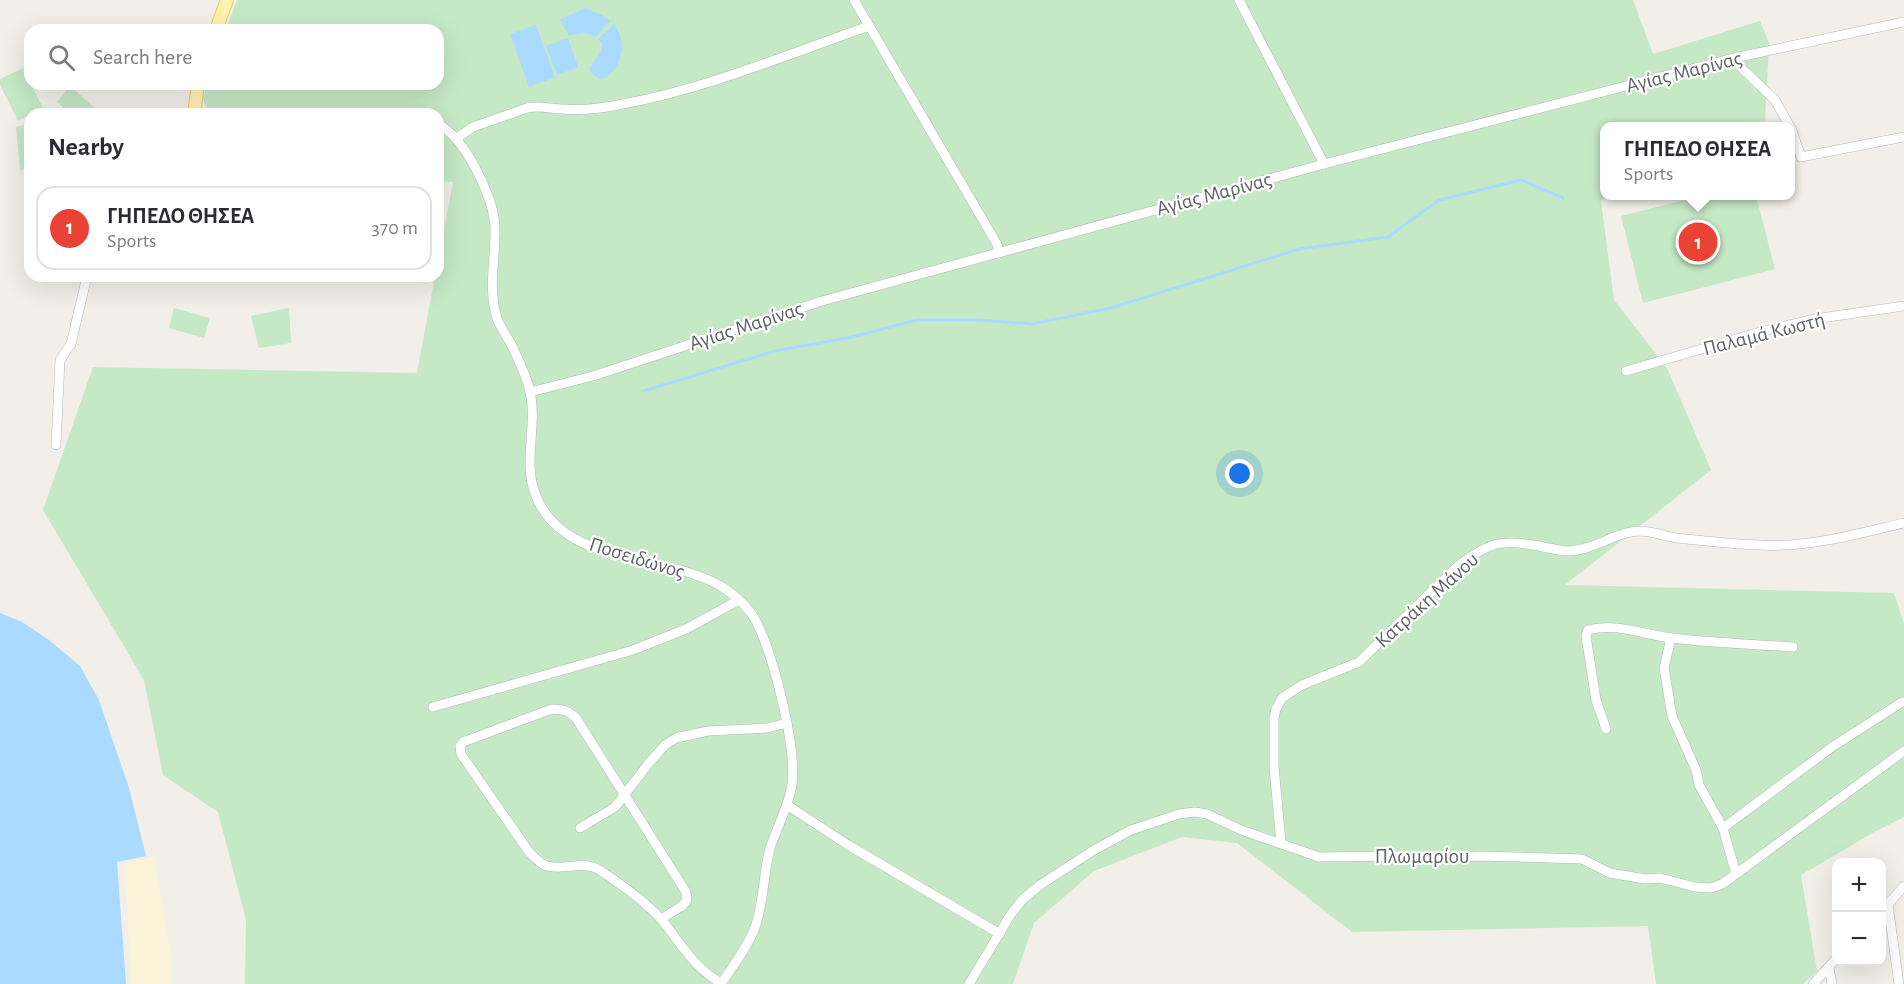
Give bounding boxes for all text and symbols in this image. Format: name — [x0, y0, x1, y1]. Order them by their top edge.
search box — [24, 24, 444, 90]
icon: search — [45, 41, 78, 74]
text: Search here — [93, 46, 192, 68]
street label: Αγίας Μαρίνας — [1624, 47, 1744, 97]
popup — [1600, 122, 1795, 200]
text: Nearby — [48, 134, 124, 160]
text: ΓΗΠΕΔΟ ΘΗΣΕΑ — [1624, 138, 1771, 160]
text: Sports — [1624, 164, 1673, 184]
street label: Αγίας Μαρίνας — [1154, 169, 1274, 219]
text: ΓΗΠΕΔΟ ΘΗΣΕΑ — [107, 205, 254, 227]
text: 1 — [66, 218, 73, 238]
text: 370 m — [372, 218, 418, 238]
pin: 1 — [1678, 220, 1718, 264]
text: Sports — [107, 231, 156, 251]
street label: Αγίας Μαρίνας — [686, 298, 806, 354]
street label: Παλαμά Κωστή — [1701, 309, 1827, 359]
your location — [1225, 459, 1254, 488]
street label: Ποσειδώνος — [587, 534, 687, 582]
street label: Κατράκη Μάνου — [1371, 548, 1483, 652]
street label: Πλωμαρίου — [1375, 846, 1469, 867]
map controls — [1832, 858, 1886, 966]
button: + — [1832, 858, 1886, 912]
button: − — [1832, 912, 1886, 966]

